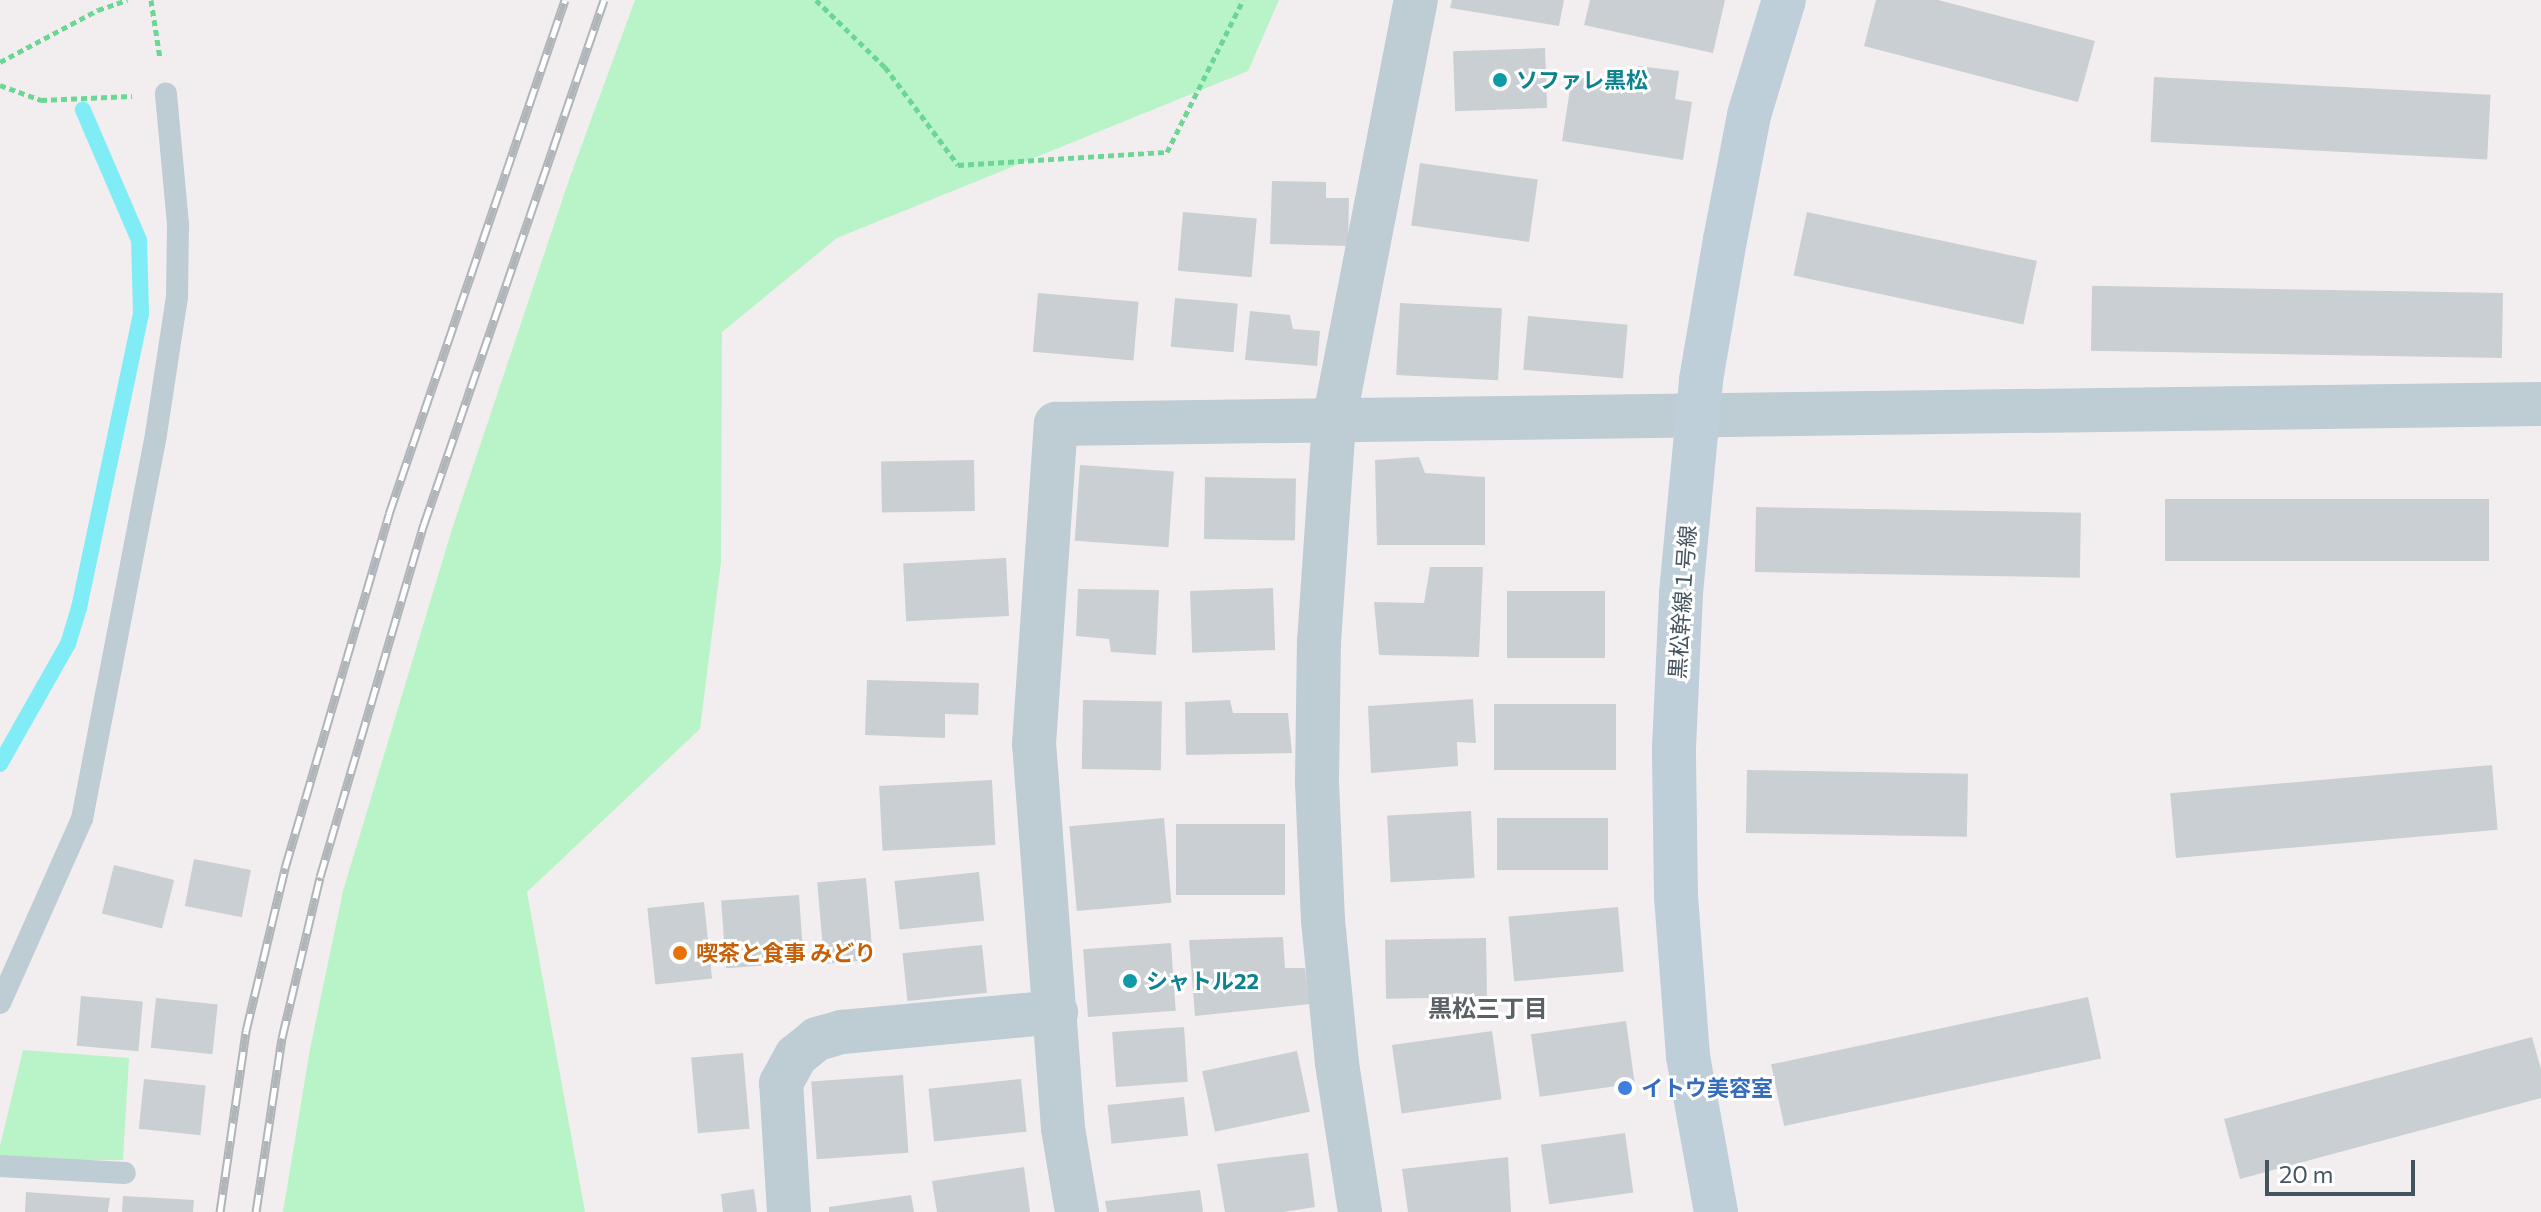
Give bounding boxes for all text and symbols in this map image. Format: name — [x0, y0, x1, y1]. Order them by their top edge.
place label: ソファレ黒松 — [1516, 67, 1648, 93]
marker: ソファレ黒松 — [1491, 71, 1509, 89]
street label: 黒松幹線１号線 — [1663, 524, 1701, 680]
place label: 喫茶と食事 みどり — [696, 940, 876, 966]
marker: 喫茶と食事 みどり — [671, 944, 689, 962]
place label: シャトル22 — [1146, 968, 1259, 994]
marker: シャトル22 — [1121, 972, 1139, 990]
district label: 黒松三丁目 — [1428, 994, 1548, 1022]
place label: イトウ美容室 — [1641, 1075, 1773, 1101]
marker: イトウ美容室 — [1616, 1079, 1634, 1097]
scale bar — [2269, 1144, 2419, 1194]
text: 20 m — [2279, 1159, 2333, 1188]

